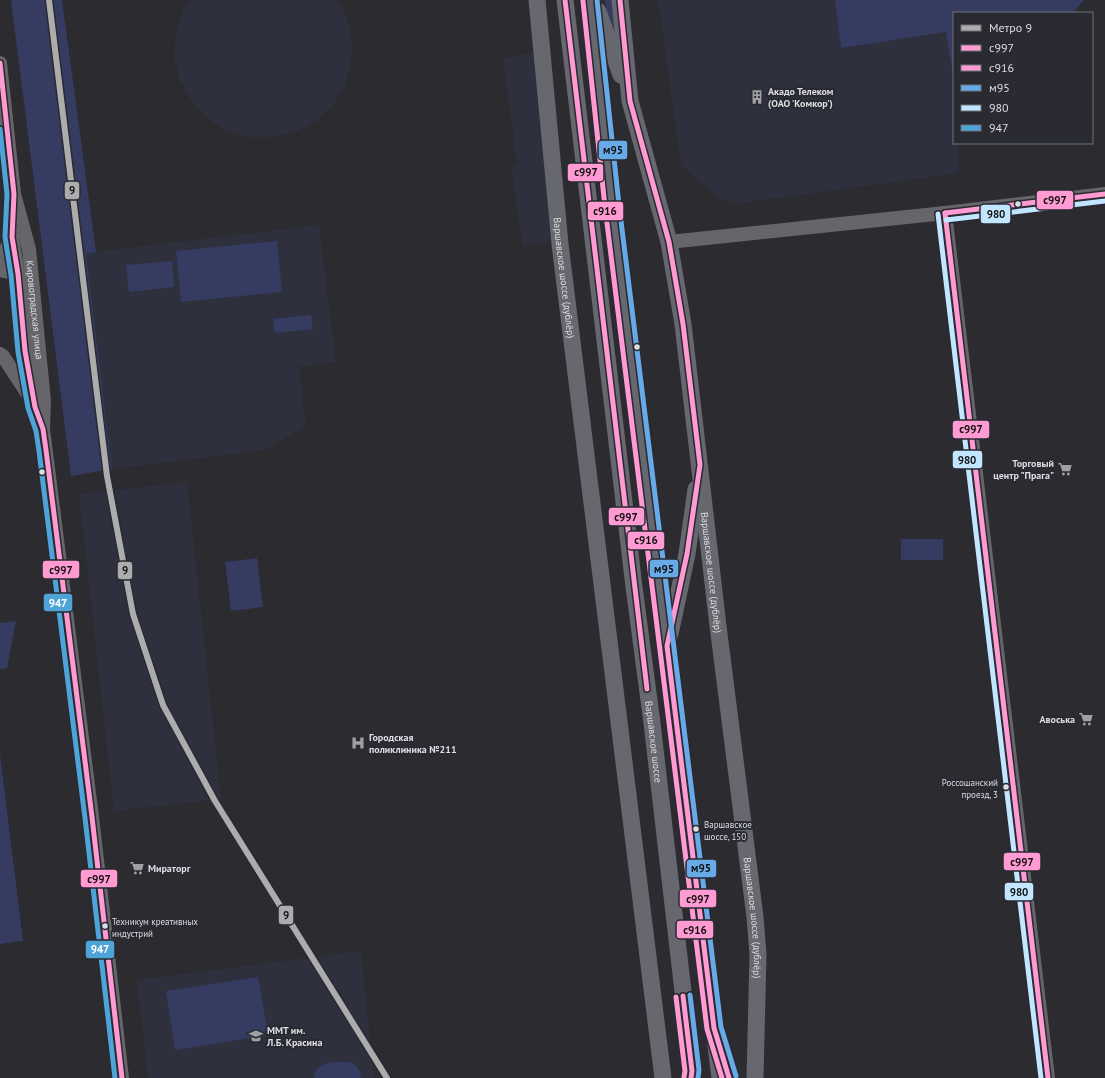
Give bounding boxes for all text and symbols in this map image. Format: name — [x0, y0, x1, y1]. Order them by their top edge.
legend — [953, 12, 1093, 144]
text: Метро 9 — [989, 20, 1032, 35]
text: с997 — [989, 40, 1014, 55]
text: с916 — [989, 60, 1014, 75]
text: м95 — [989, 80, 1010, 95]
place label: Акадо Телеком (ОАО 'Комкор') — [768, 85, 834, 110]
building icon: Акадо Телеком (ОАО 'Комкор') — [749, 89, 765, 105]
text: 980 — [989, 100, 1009, 115]
text: 947 — [989, 120, 1009, 135]
line badge: м95 — [598, 140, 628, 160]
text: м95 — [603, 143, 623, 157]
line badge: с997 — [567, 163, 604, 182]
text: с997 — [574, 165, 598, 179]
line badge: 9 — [64, 181, 80, 200]
text: 9 — [69, 183, 75, 197]
line badge: с997 — [1036, 190, 1074, 210]
text: с997 — [1043, 193, 1067, 207]
unlabelled marker — [1013, 199, 1023, 209]
line badge: с916 — [587, 201, 624, 221]
text: с916 — [593, 204, 617, 218]
line badge: 980 — [980, 204, 1011, 224]
text: 980 — [987, 207, 1005, 221]
street label: Варшавское шоссе (дублёр) — [551, 217, 578, 339]
street label: Кировоградская улица — [23, 260, 46, 360]
unlabelled marker — [632, 342, 642, 352]
line badge: с997 — [952, 420, 990, 439]
text: с997 — [959, 422, 983, 436]
line badge: 980 — [952, 450, 983, 469]
text: 980 — [958, 453, 976, 467]
place label: Торговый центр "Прага" — [993, 457, 1054, 482]
supermarket icon: Торговый центр "Прага" — [1057, 461, 1073, 477]
unlabelled marker — [37, 467, 47, 477]
line badge: с997 — [608, 507, 645, 526]
text: с997 — [614, 510, 638, 524]
street label: Варшавское шоссе (дублёр) — [698, 511, 725, 634]
line badge: с916 — [627, 531, 665, 550]
text: с916 — [634, 533, 658, 547]
line badge: м95 — [649, 559, 679, 578]
line badge: с997 — [42, 560, 80, 579]
line badge: 9 — [117, 561, 133, 580]
text: м95 — [654, 562, 674, 576]
text: с997 — [49, 563, 73, 577]
text: 9 — [122, 563, 128, 577]
line badge: 947 — [43, 593, 73, 612]
text: 947 — [49, 596, 67, 610]
street label: Варшавское шоссе — [642, 700, 665, 783]
supermarket icon: Авоська — [1078, 711, 1094, 727]
place label: Авоська — [1039, 713, 1075, 726]
place label: Городская поликлиника №211 — [369, 731, 457, 756]
hospital icon: Городская поликлиника №211 — [350, 735, 366, 751]
place label: Россошанский проезд, 3 — [942, 777, 998, 800]
marker: Россошанский проезд, 3 — [1001, 782, 1011, 792]
place label: Варшавское шоссе, 150 — [704, 819, 752, 842]
marker: Варшавское шоссе, 150 — [691, 824, 701, 834]
line badge: с997 — [1003, 852, 1041, 871]
text: с997 — [1010, 855, 1034, 869]
street label: Варшавское шоссе (дублёр) — [740, 857, 764, 979]
line badge: м95 — [686, 859, 717, 878]
supermarket icon: Мираторг — [129, 860, 145, 876]
text: м95 — [691, 861, 711, 875]
place label: Мираторг — [148, 862, 191, 875]
line badge: с997 — [80, 869, 118, 888]
text: с997 — [87, 872, 111, 886]
line badge: 980 — [1004, 882, 1034, 901]
text: 980 — [1010, 885, 1028, 899]
line badge: с997 — [679, 889, 717, 908]
text: с997 — [686, 892, 710, 906]
line badge: 9 — [278, 905, 294, 925]
text: 9 — [283, 908, 289, 922]
place label: Техникум креативных индустрий — [112, 916, 198, 939]
line badge: с916 — [676, 920, 714, 939]
marker: Техникум креативных индустрий — [100, 921, 110, 931]
text: с916 — [683, 923, 707, 937]
line badge: 947 — [85, 940, 115, 959]
text: 947 — [91, 942, 109, 956]
place label: ММТ им. Л.Б. Красина — [266, 1024, 322, 1049]
school or university icon: ММТ им. Л.Б. Красина — [248, 1028, 264, 1044]

